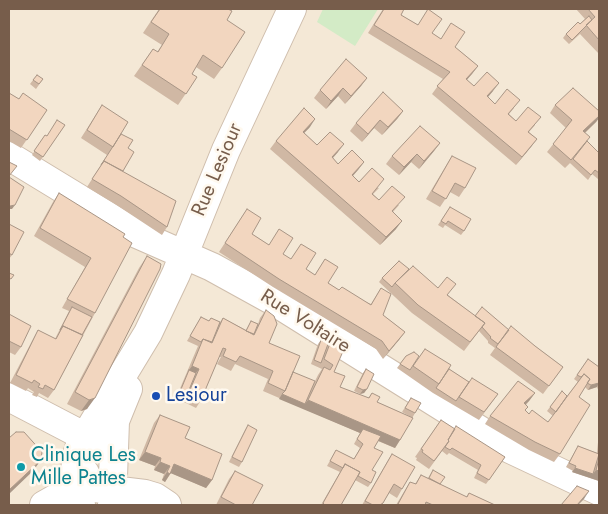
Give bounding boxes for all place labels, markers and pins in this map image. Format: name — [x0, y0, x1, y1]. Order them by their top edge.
place label: Lesiour — [166, 384, 227, 408]
marker: Lesiour — [150, 390, 162, 402]
place label: Clinique Les Mille Pattes — [31, 444, 136, 491]
marker: Clinique Les Mille Pattes — [15, 461, 27, 473]

